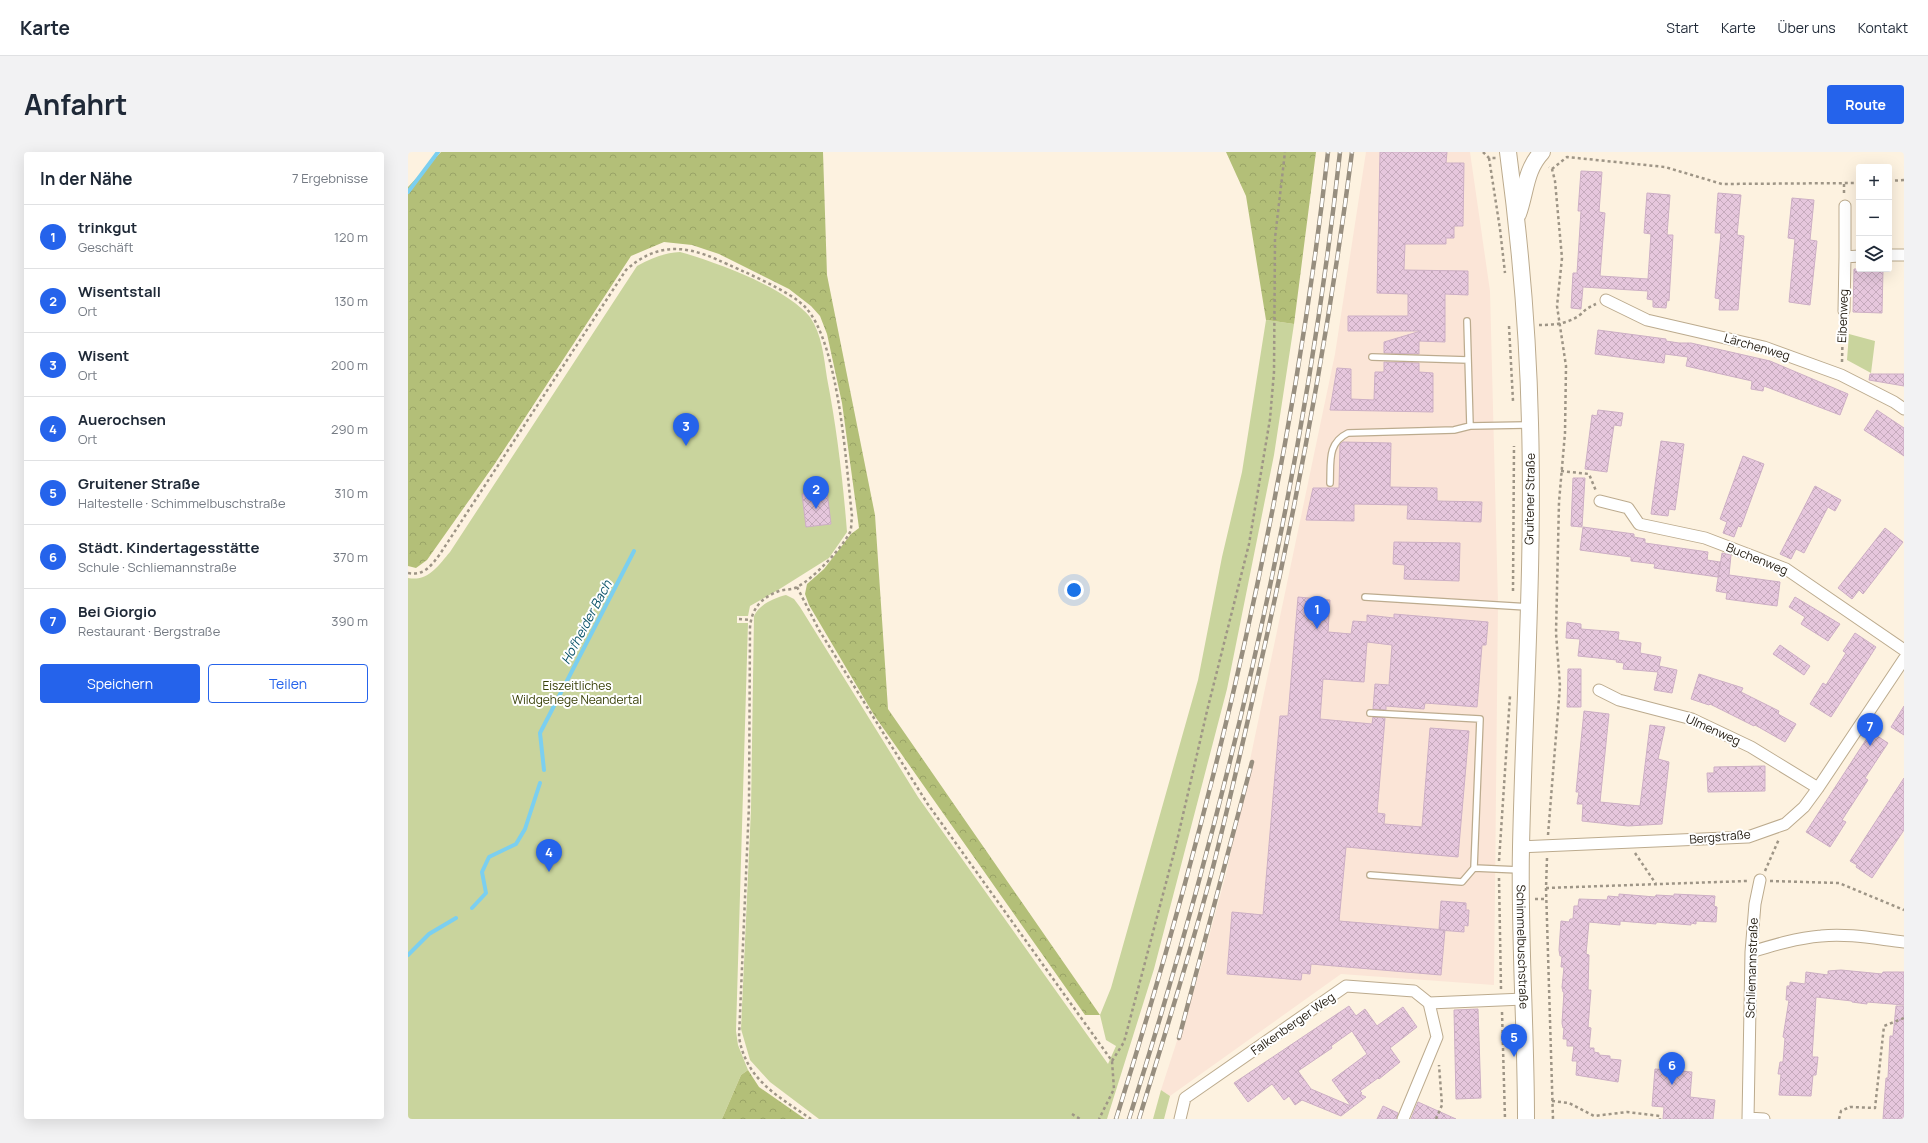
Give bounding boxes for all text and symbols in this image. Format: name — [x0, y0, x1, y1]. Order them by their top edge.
text: Karte — [20, 15, 70, 41]
text: Start — [1666, 18, 1699, 37]
text: Karte — [1721, 18, 1756, 37]
text: Über uns — [1778, 18, 1836, 37]
text: Kontakt — [1858, 18, 1908, 37]
text: Anfahrt — [24, 85, 127, 123]
button: Route — [1827, 85, 1904, 124]
map controls — [1856, 164, 1892, 272]
button: + — [1856, 164, 1892, 200]
text: In der Nähe — [40, 167, 133, 190]
text: 7 Ergebnisse — [292, 169, 368, 187]
button: − — [1856, 200, 1892, 236]
text: trinkgut — [78, 217, 137, 238]
text: 1 — [50, 228, 56, 246]
text: 120 m — [334, 228, 368, 246]
button: layers — [1856, 236, 1892, 272]
text: Geschäft — [78, 238, 134, 256]
text: Wisentstall — [78, 281, 161, 302]
street label: Eibenweg — [1833, 289, 1852, 343]
text: 2 — [49, 292, 57, 310]
text: 130 m — [334, 292, 368, 310]
text: Ort — [78, 302, 97, 320]
street label: Lärchenweg — [1722, 329, 1792, 364]
text: Wisent — [78, 345, 129, 366]
text: 3 — [49, 356, 57, 374]
text: 200 m — [331, 356, 368, 374]
text: Ort — [78, 366, 97, 384]
text: Auerochsen — [78, 409, 166, 430]
pin: 3 — [673, 413, 699, 446]
text: 4 — [49, 420, 57, 438]
text: 290 m — [331, 420, 368, 438]
text: Ort — [78, 430, 97, 448]
street label: Gruitener Straße — [1520, 453, 1539, 545]
text: Gruitener Straße — [78, 473, 200, 494]
pin: 2 — [803, 476, 829, 509]
text: 5 — [49, 484, 57, 502]
text: 310 m — [334, 484, 368, 502]
text: Haltestelle · Schimmelbuschstraße — [78, 494, 286, 512]
text: Städt. Kindertagesstätte — [78, 537, 260, 558]
street label: Buchenweg — [1724, 538, 1791, 579]
text: 6 — [49, 548, 57, 566]
text: 370 m — [333, 548, 368, 566]
text: Schule · Schliemannstraße — [78, 558, 237, 576]
water label: Hofheider Bach — [556, 576, 616, 667]
your location — [1064, 580, 1084, 600]
pin: 1 — [1304, 596, 1330, 629]
text: Bei Giorgio — [78, 601, 157, 622]
text: 7 — [50, 612, 56, 630]
text: 390 m — [331, 612, 368, 630]
text: Restaurant · Bergstraße — [78, 622, 220, 640]
button: Speichern — [40, 664, 200, 703]
button: Teilen — [208, 664, 368, 703]
park label: Eiszeitliches Wildgehege Neandertal — [512, 677, 642, 708]
street label: Ulmenweg — [1683, 710, 1743, 749]
pin: 7 — [1857, 713, 1883, 746]
street label: Bergstraße — [1689, 825, 1751, 848]
pin: 4 — [536, 839, 562, 872]
street label: Schimmelbuschstraße — [1513, 884, 1533, 1009]
street label: Schliemannstraße — [1741, 917, 1762, 1019]
street label: Falkenberger Weg — [1247, 988, 1338, 1059]
pin: 5 — [1501, 1024, 1527, 1057]
pin: 6 — [1659, 1052, 1685, 1085]

